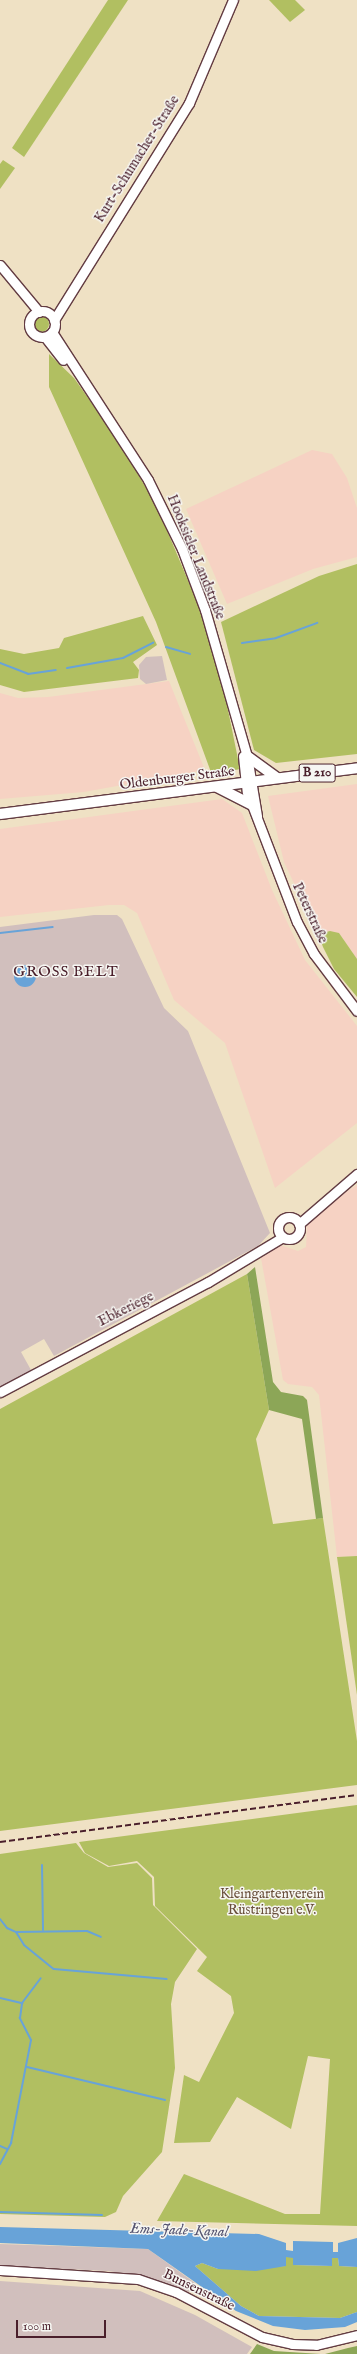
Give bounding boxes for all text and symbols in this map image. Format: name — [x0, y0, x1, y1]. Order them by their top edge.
street label: Kurt-Schumacher-Straße — [91, 92, 183, 226]
street label: Hooksieler Landstraße — [163, 492, 229, 622]
road number: B 210 — [298, 762, 336, 784]
street label: Oldenburger Straße — [119, 763, 235, 793]
street label: Peterstraße — [289, 880, 331, 946]
district label: GROSS BELT — [13, 963, 119, 981]
street label: Ebkeriege — [95, 1288, 157, 1330]
park label: Kleingartenverein Rüstringen e.V. — [220, 1886, 324, 1918]
water label: Ems-Jade-Kanal — [130, 2219, 228, 2241]
street label: Bunsenstraße — [161, 2265, 237, 2315]
scale bar — [18, 2312, 108, 2338]
text: 100 m — [23, 2319, 51, 2334]

